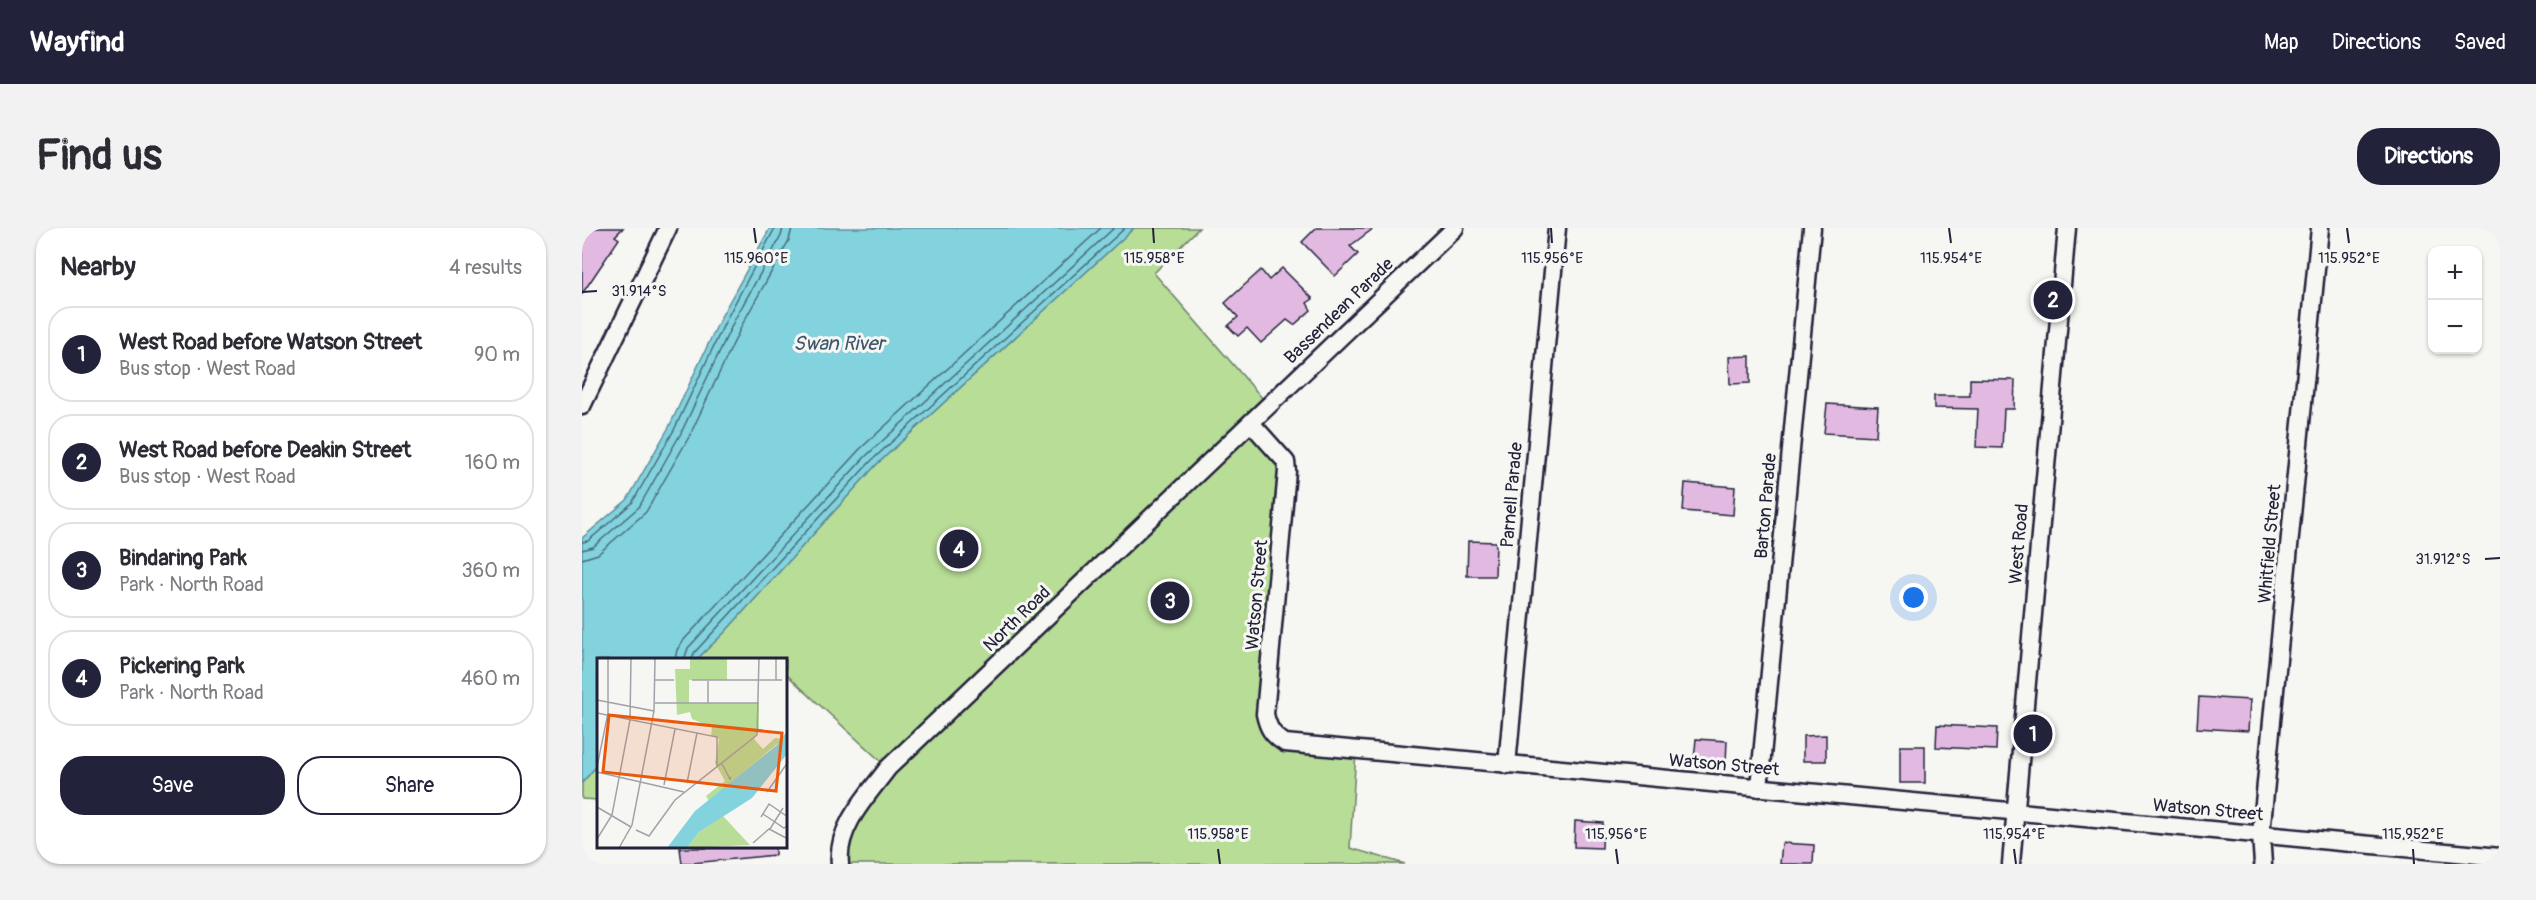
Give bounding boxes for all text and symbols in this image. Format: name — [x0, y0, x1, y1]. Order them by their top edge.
text: Wayfind — [30, 25, 125, 60]
text: Map — [2264, 29, 2299, 56]
text: Directions — [2332, 29, 2421, 56]
text: Saved — [2454, 29, 2506, 56]
button: Directions — [2357, 128, 2500, 185]
text: Find us — [36, 130, 162, 182]
map controls — [2428, 246, 2482, 354]
button: + — [2428, 246, 2482, 300]
text: 115.960°E — [724, 249, 788, 268]
text: 115.958°E — [1124, 249, 1185, 268]
text: 115.956°E — [1521, 249, 1583, 268]
text: 115.954°E — [1920, 249, 1982, 268]
text: 115.952°E — [2318, 249, 2380, 268]
text: Nearby — [60, 251, 136, 283]
street label: Bassendean Parade — [1279, 253, 1399, 369]
text: 4 results — [449, 255, 522, 280]
pin: 2 — [2034, 278, 2072, 322]
text: 31.914°S — [611, 282, 667, 301]
button: − — [2428, 300, 2482, 354]
text: West Road before Watson Street — [119, 328, 422, 356]
water label: Swan River — [793, 331, 887, 356]
text: 1 — [78, 342, 85, 367]
text: 90 m — [474, 342, 520, 367]
text: Bus stop · West Road — [119, 356, 296, 381]
text: West Road before Deakin Street — [119, 436, 411, 464]
street label: Parnell Parade — [1496, 441, 1528, 549]
text: 2 — [76, 450, 87, 475]
text: 160 m — [465, 450, 520, 475]
street label: Barton Parade — [1750, 452, 1782, 560]
text: Bus stop · West Road — [119, 464, 296, 489]
street label: Whitfield Street — [2253, 483, 2287, 605]
street label: West Road — [2004, 503, 2034, 585]
pin: 4 — [940, 526, 979, 572]
street label: Watson Street — [1241, 538, 1273, 651]
text: Bindaring Park — [119, 544, 247, 572]
text: 31.912°S — [2416, 550, 2470, 569]
text: 3 — [76, 558, 87, 583]
text: 360 m — [461, 558, 520, 583]
text: Park · North Road — [119, 572, 264, 597]
pin: 3 — [1150, 578, 1190, 623]
street label: North Road — [978, 581, 1056, 657]
your location — [1899, 583, 1928, 612]
text: Pickering Park — [119, 652, 245, 680]
inset map — [597, 658, 788, 849]
text: 4 — [76, 666, 87, 691]
text: 460 m — [461, 666, 520, 691]
text: Park · North Road — [119, 680, 264, 705]
pin: 1 — [2014, 712, 2052, 756]
street label: Watson Street — [1668, 749, 1781, 781]
button: Save — [60, 756, 285, 815]
button: Share — [297, 756, 522, 815]
street label: Watson Street — [2152, 794, 2265, 826]
text: 115.958°E — [1188, 825, 1249, 844]
text: 115.956°E — [1585, 825, 1647, 844]
text: 115.954°E — [1983, 825, 2045, 844]
text: 115.952°E — [2382, 825, 2444, 844]

